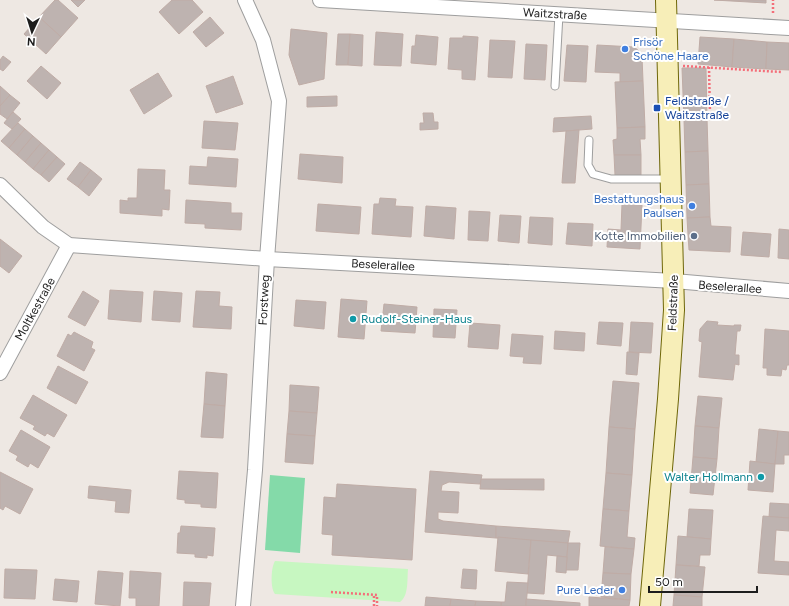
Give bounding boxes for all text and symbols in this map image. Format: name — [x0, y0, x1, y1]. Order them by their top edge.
street label: Waitzstraße — [523, 5, 588, 23]
north arrow — [12, 12, 52, 52]
text: N — [27, 35, 36, 48]
place label: Frisör Schöne Haare — [633, 35, 709, 63]
marker: Frisör Schöne Haare — [620, 44, 630, 54]
place label: Feldstraße / Waitzstraße — [665, 94, 729, 122]
marker: Feldstraße / Waitzstraße — [652, 103, 662, 113]
place label: Bestattungshaus Paulsen — [594, 192, 684, 220]
marker: Bestattungshaus Paulsen — [687, 201, 697, 211]
place label: Kotte Immobilien — [594, 229, 686, 243]
marker: Kotte Immobilien — [689, 231, 699, 241]
street label: Beselerallee — [351, 256, 416, 274]
street label: Forstweg — [256, 274, 272, 326]
street label: Feldstraße — [665, 274, 681, 331]
street label: Moltkestraße — [12, 275, 58, 343]
street label: Beselerallee — [698, 278, 763, 296]
place label: Rudolf-Steiner-Haus — [361, 312, 473, 326]
marker: Rudolf-Steiner-Haus — [348, 314, 358, 324]
place label: Walter Hollmann — [664, 470, 753, 484]
marker: Walter Hollmann — [756, 472, 766, 482]
scale bar — [649, 568, 757, 594]
text: 50 m — [655, 575, 683, 589]
place label: Pure Leder — [556, 583, 614, 597]
marker: Pure Leder — [617, 585, 627, 595]

